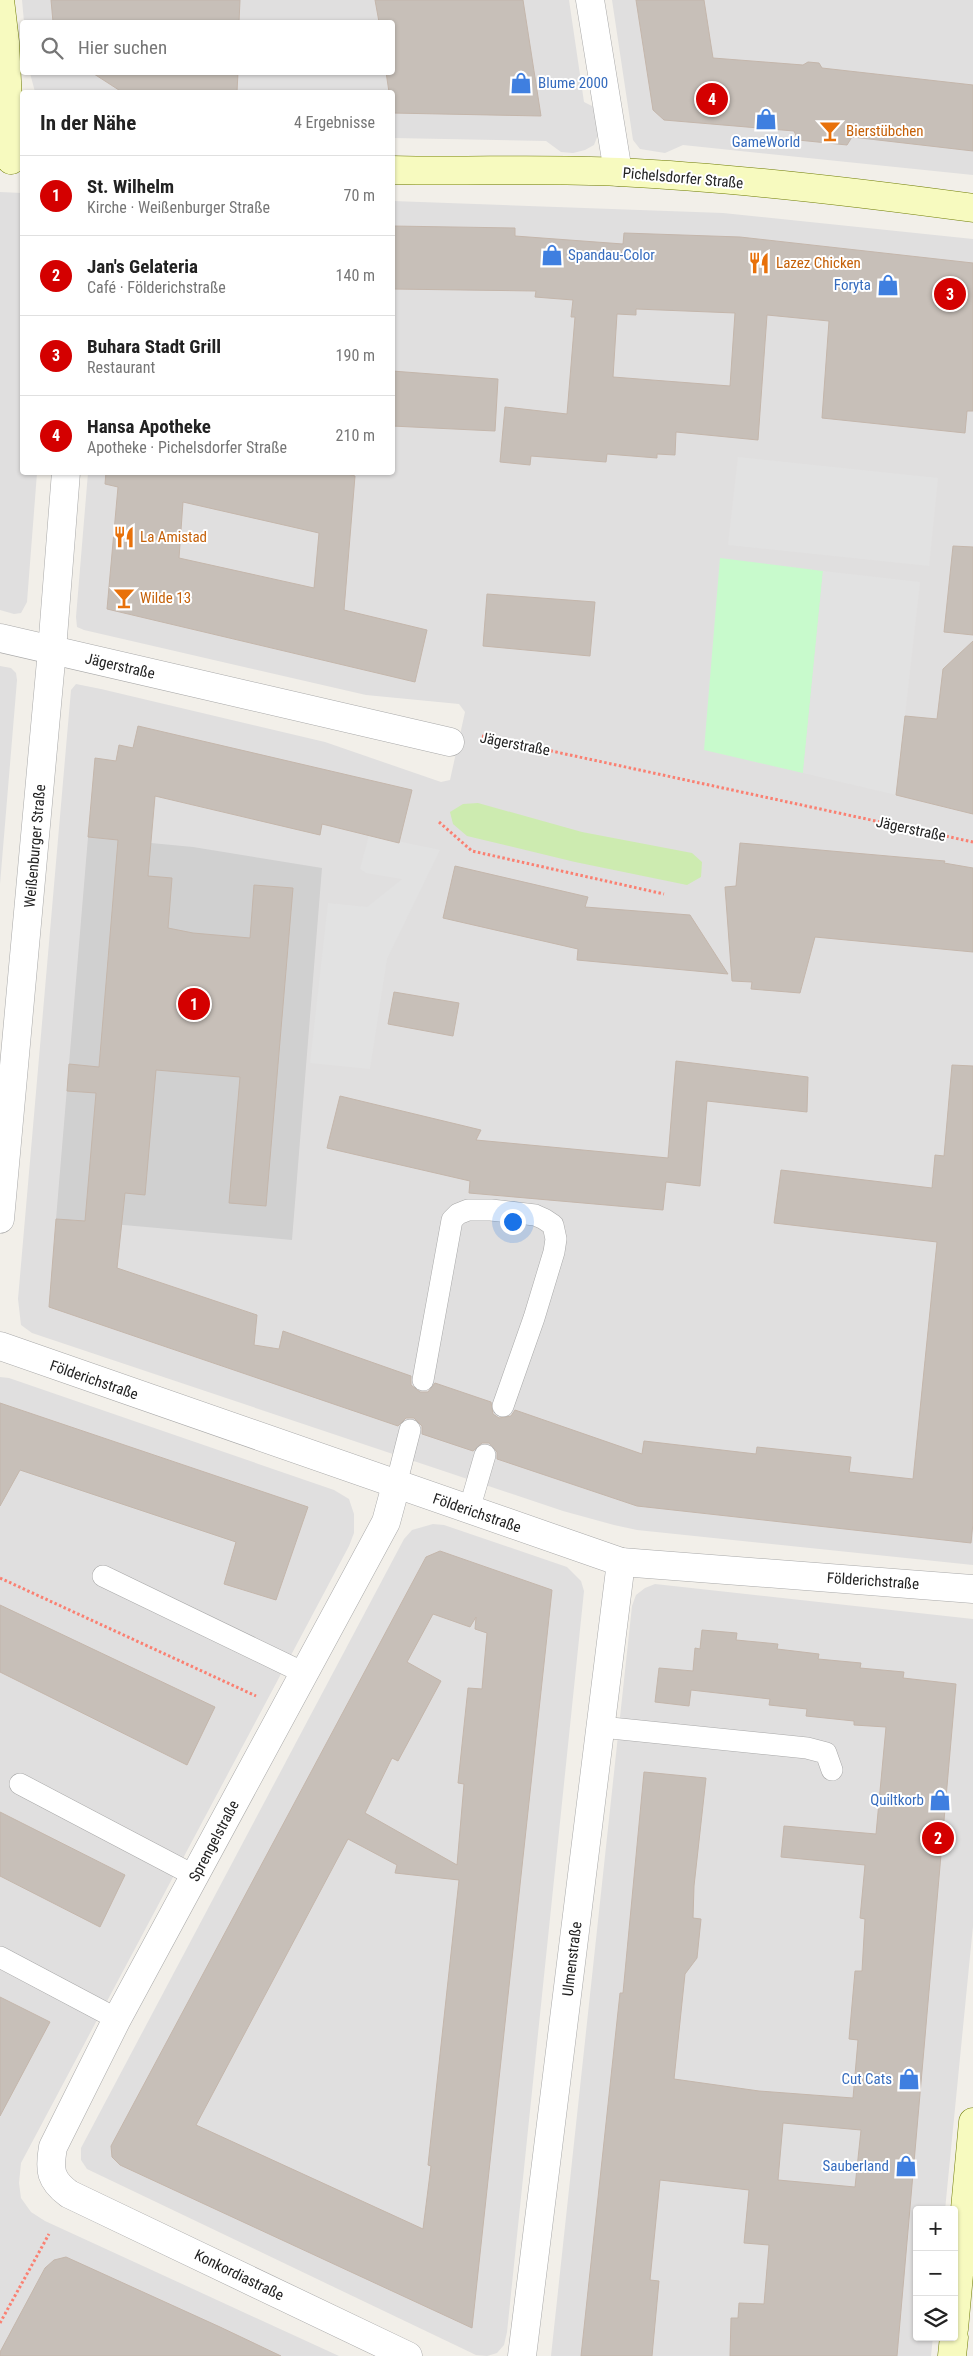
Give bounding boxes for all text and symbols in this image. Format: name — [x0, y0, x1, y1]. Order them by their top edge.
search box — [20, 20, 395, 75]
icon: search — [38, 34, 66, 62]
text: Hier suchen — [78, 36, 167, 59]
shop icon: Blume 2000 — [508, 70, 534, 96]
place label: Blume 2000 — [538, 74, 608, 92]
pin: 4 — [696, 80, 728, 118]
shop icon: GameWorld — [753, 106, 779, 132]
text: In der Nähe — [40, 111, 136, 135]
text: 4 Ergebnisse — [294, 113, 375, 132]
bar icon: Bierstübchen — [817, 118, 843, 144]
place label: Bierstübchen — [846, 122, 924, 140]
place label: GameWorld — [732, 133, 800, 151]
street label: Pichelsdorfer Straße — [622, 164, 744, 192]
text: St. Wilhelm — [87, 175, 174, 198]
text: 1 — [52, 186, 60, 205]
text: 70 m — [343, 186, 375, 205]
text: Kirche · Weißenburger Straße — [87, 198, 270, 217]
shop icon: Spandau-Color — [539, 242, 565, 268]
place label: Spandau-Color — [568, 246, 655, 264]
restaurant icon: Lazez Chicken — [746, 250, 772, 276]
place label: Lazez Chicken — [776, 254, 861, 272]
text: Jan's Gelateria — [87, 255, 198, 278]
text: 2 — [52, 266, 60, 285]
text: 140 m — [336, 266, 375, 285]
shop icon: Foryta — [875, 272, 901, 298]
pin: 3 — [934, 275, 966, 313]
place label: Foryta — [834, 276, 871, 294]
text: Café · Földerichstraße — [87, 278, 226, 297]
text: Buhara Stadt Grill — [87, 335, 221, 358]
text: 3 — [52, 346, 60, 365]
text: 190 m — [336, 346, 375, 365]
text: Restaurant — [87, 358, 155, 377]
text: Hansa Apotheke — [87, 415, 211, 438]
text: 4 — [52, 426, 60, 445]
text: 210 m — [336, 426, 375, 445]
text: Apotheke · Pichelsdorfer Straße — [87, 438, 287, 457]
restaurant icon: La Amistad — [111, 524, 137, 550]
place label: La Amistad — [140, 528, 207, 546]
bar icon: Wilde 13 — [111, 585, 137, 611]
place label: Wilde 13 — [140, 589, 191, 607]
street label: Jägerstraße — [83, 649, 157, 683]
street label: Jägerstraße — [478, 728, 552, 760]
street label: Weißenburger Straße — [21, 784, 49, 908]
street label: Jägerstraße — [874, 813, 948, 845]
pin: 1 — [178, 985, 210, 1023]
your location — [500, 1209, 526, 1235]
street label: Földerichstraße — [47, 1356, 141, 1404]
street label: Földerichstraße — [430, 1489, 524, 1537]
street label: Földerichstraße — [826, 1569, 920, 1593]
shop icon: Quiltkorb — [927, 1787, 953, 1813]
place label: Quiltkorb — [870, 1791, 924, 1809]
street label: Sprengelstraße — [185, 1797, 243, 1885]
pin: 2 — [922, 1819, 954, 1857]
street label: Ulmenstraße — [558, 1921, 586, 1997]
shop icon: Cut Cats — [896, 2066, 922, 2092]
place label: Cut Cats — [841, 2070, 892, 2088]
shop icon: Sauberland — [893, 2153, 919, 2179]
place label: Sauberland — [822, 2157, 889, 2175]
map controls — [913, 2206, 958, 2341]
button: + — [913, 2206, 958, 2251]
street label: Konkordiastraße — [191, 2246, 287, 2304]
button: − — [913, 2251, 958, 2296]
button: layers — [913, 2296, 958, 2341]

